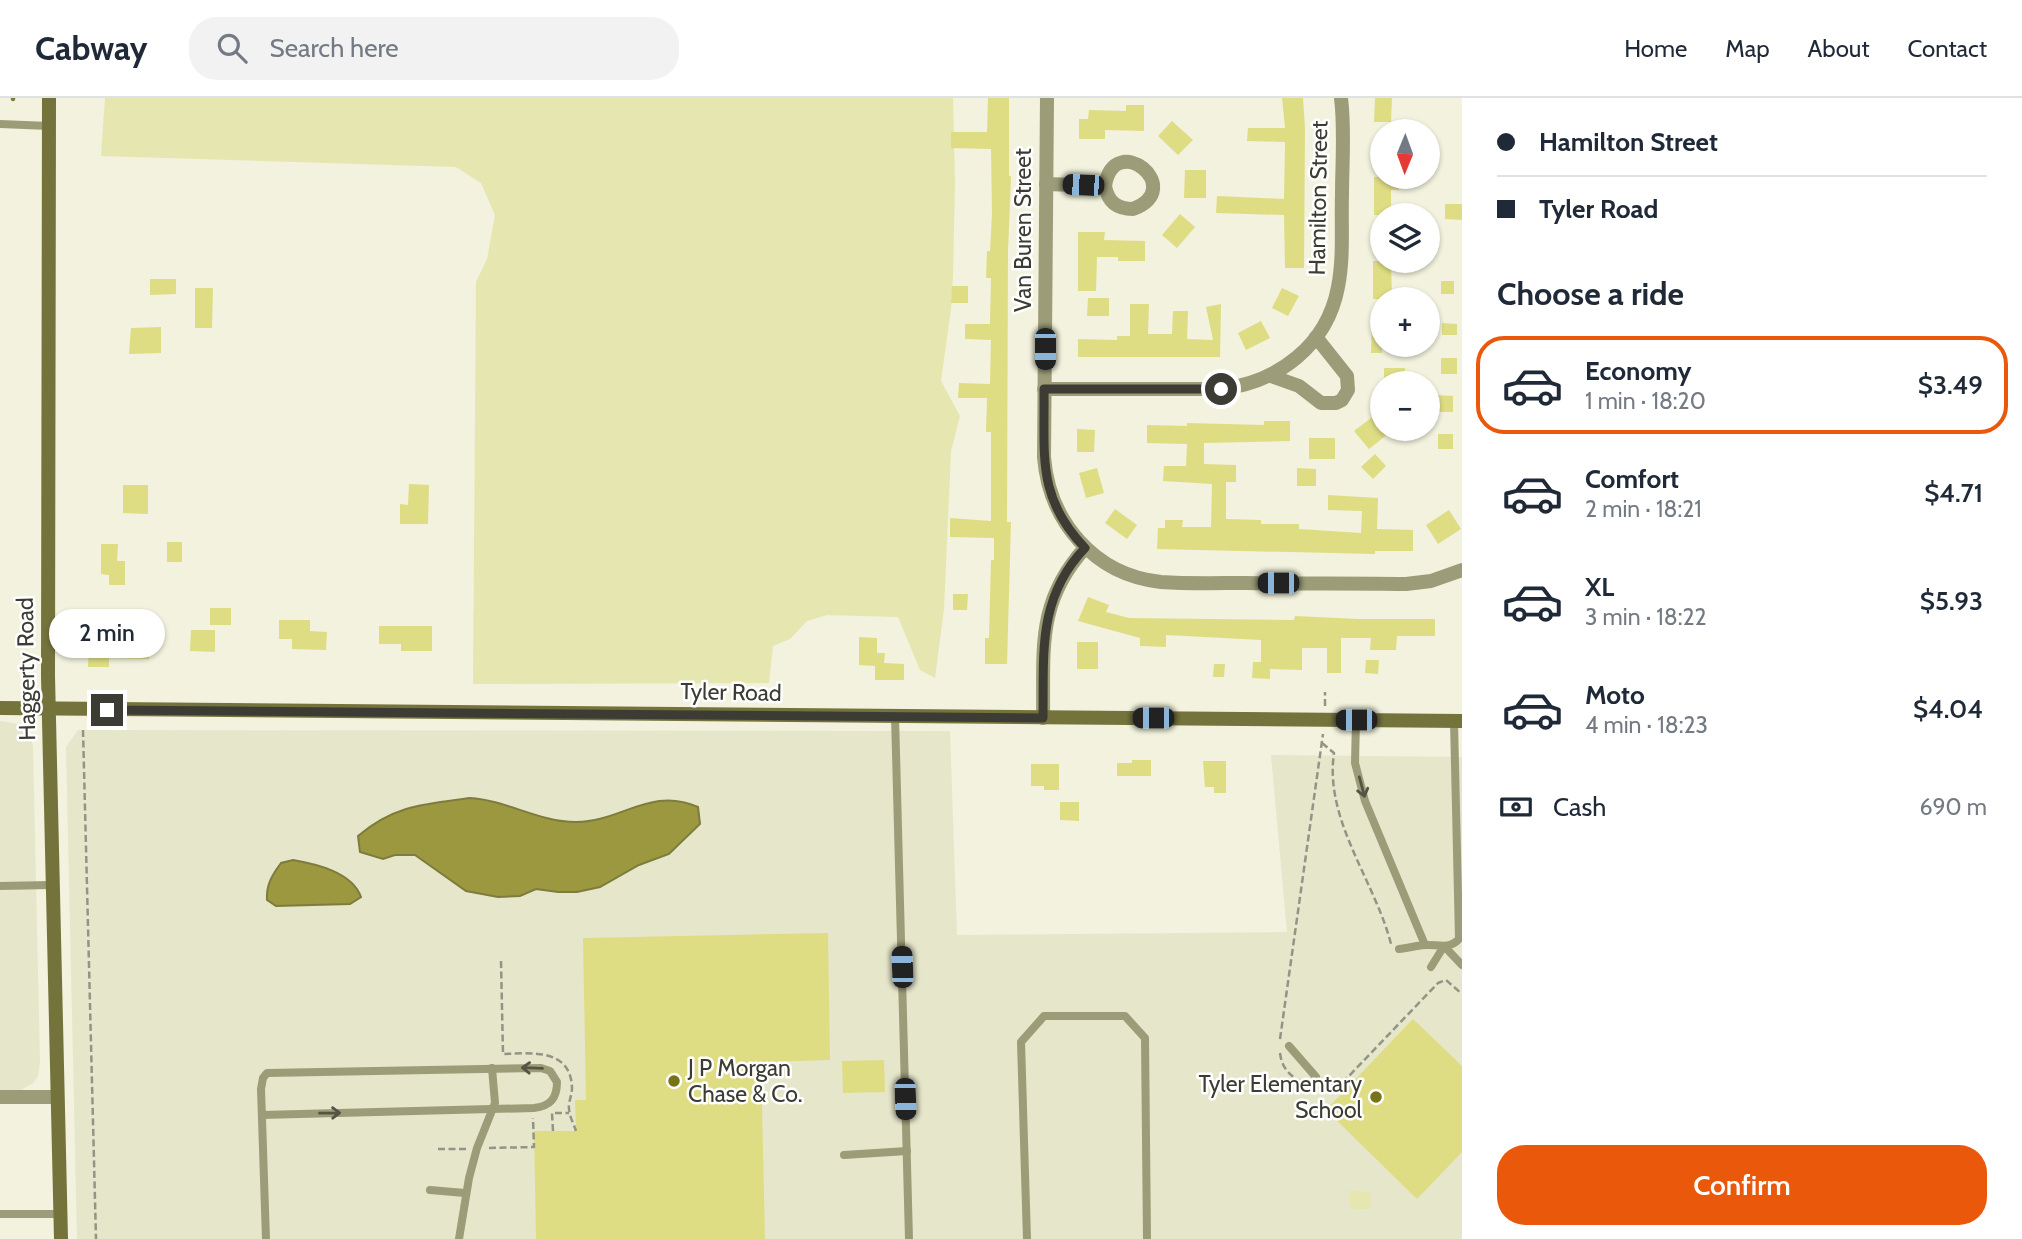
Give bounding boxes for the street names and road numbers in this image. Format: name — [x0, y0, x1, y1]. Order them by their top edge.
street label: Hamilton Street — [1303, 120, 1333, 276]
street label: Van Buren Street — [1009, 148, 1037, 312]
street label: Haggerty Road — [11, 597, 41, 741]
street label: Tyler Road — [680, 677, 782, 707]

